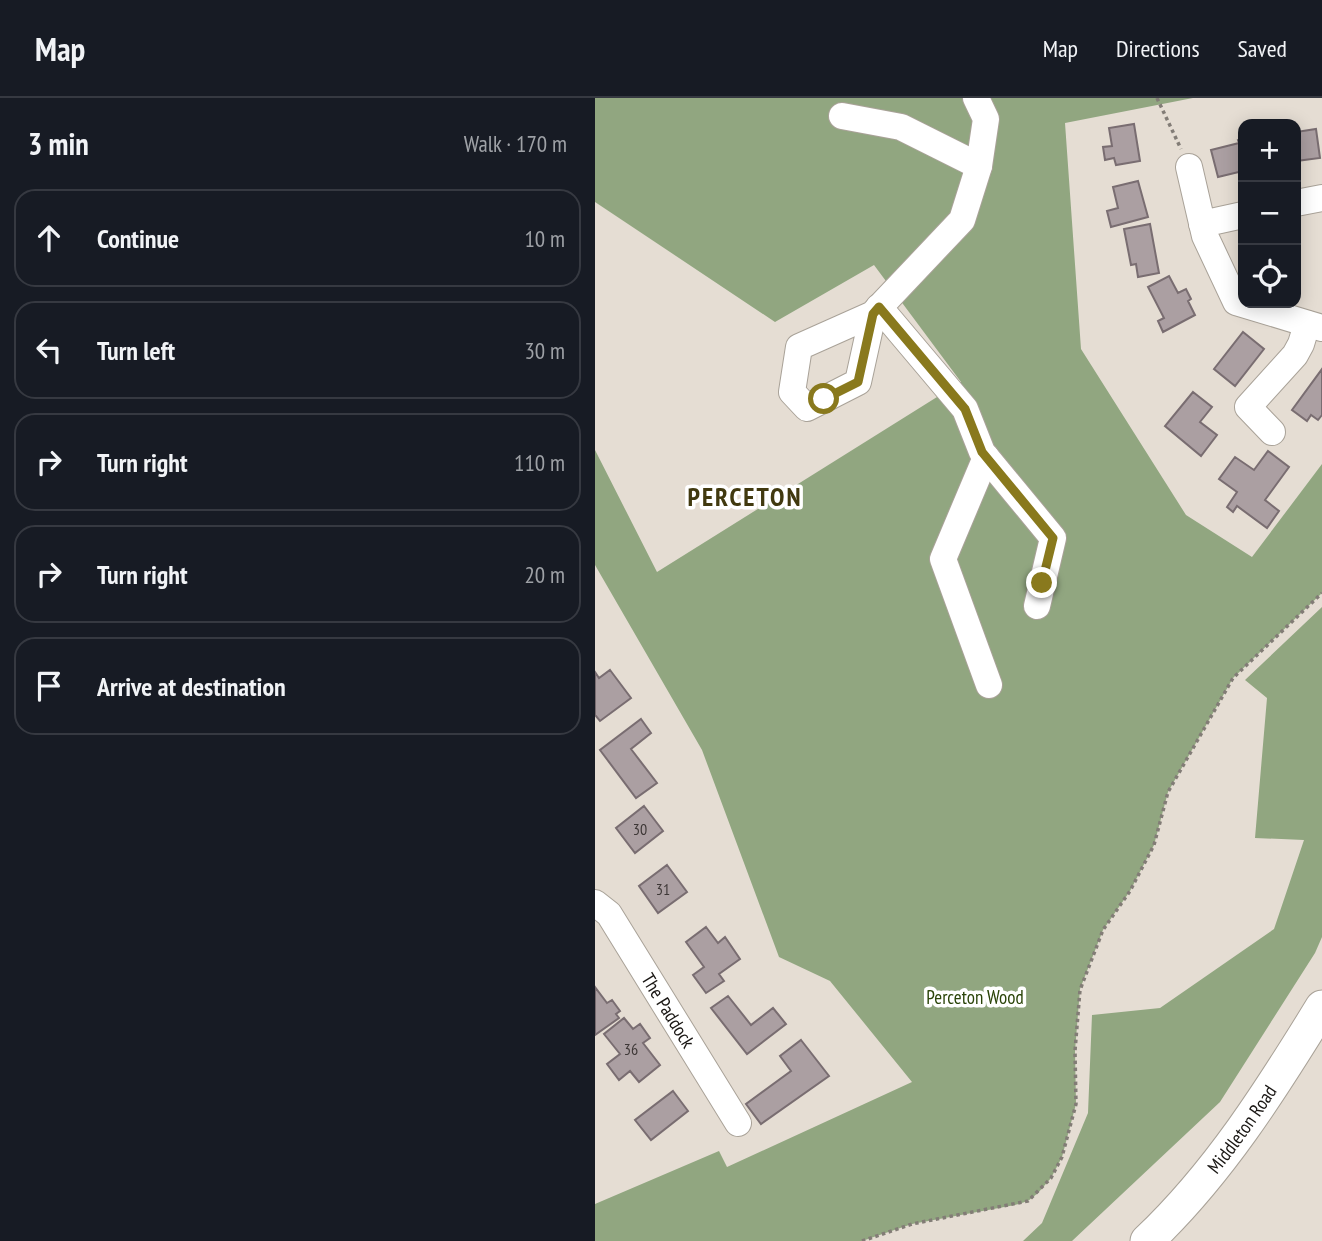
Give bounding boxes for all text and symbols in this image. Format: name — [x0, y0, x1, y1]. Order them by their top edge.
text: Map — [35, 27, 85, 70]
text: Map — [1043, 33, 1078, 64]
text: Directions — [1116, 33, 1200, 64]
text: Saved — [1238, 33, 1287, 64]
map controls — [1238, 119, 1301, 308]
button: + — [1238, 119, 1301, 182]
text: 3 min — [28, 124, 89, 163]
text: Walk · 170 m — [464, 129, 567, 158]
button: − — [1238, 182, 1301, 245]
icon: ahead — [30, 219, 68, 257]
text: Continue — [97, 222, 179, 255]
text: 10 m — [524, 224, 565, 253]
button: locate — [1238, 245, 1301, 308]
icon: left — [30, 331, 68, 369]
text: Turn left — [97, 334, 175, 367]
text: 30 m — [524, 336, 565, 365]
route start — [808, 383, 839, 414]
icon: right — [30, 443, 68, 481]
text: Turn right — [97, 446, 188, 479]
text: 110 m — [514, 448, 565, 477]
district label: PERCETON — [687, 480, 803, 513]
icon: right — [30, 555, 68, 593]
text: Turn right — [97, 558, 188, 591]
text: 20 m — [524, 560, 565, 589]
route end — [1026, 567, 1057, 598]
icon: arrive — [30, 667, 68, 705]
text: Arrive at destination — [97, 670, 286, 703]
house number: 30 — [633, 819, 647, 839]
house number: 31 — [656, 879, 670, 899]
street label: The Paddock — [636, 969, 701, 1053]
park label: Perceton Wood — [926, 985, 1024, 1009]
house number: 36 — [624, 1039, 638, 1059]
street label: Middleton Road — [1202, 1080, 1282, 1178]

